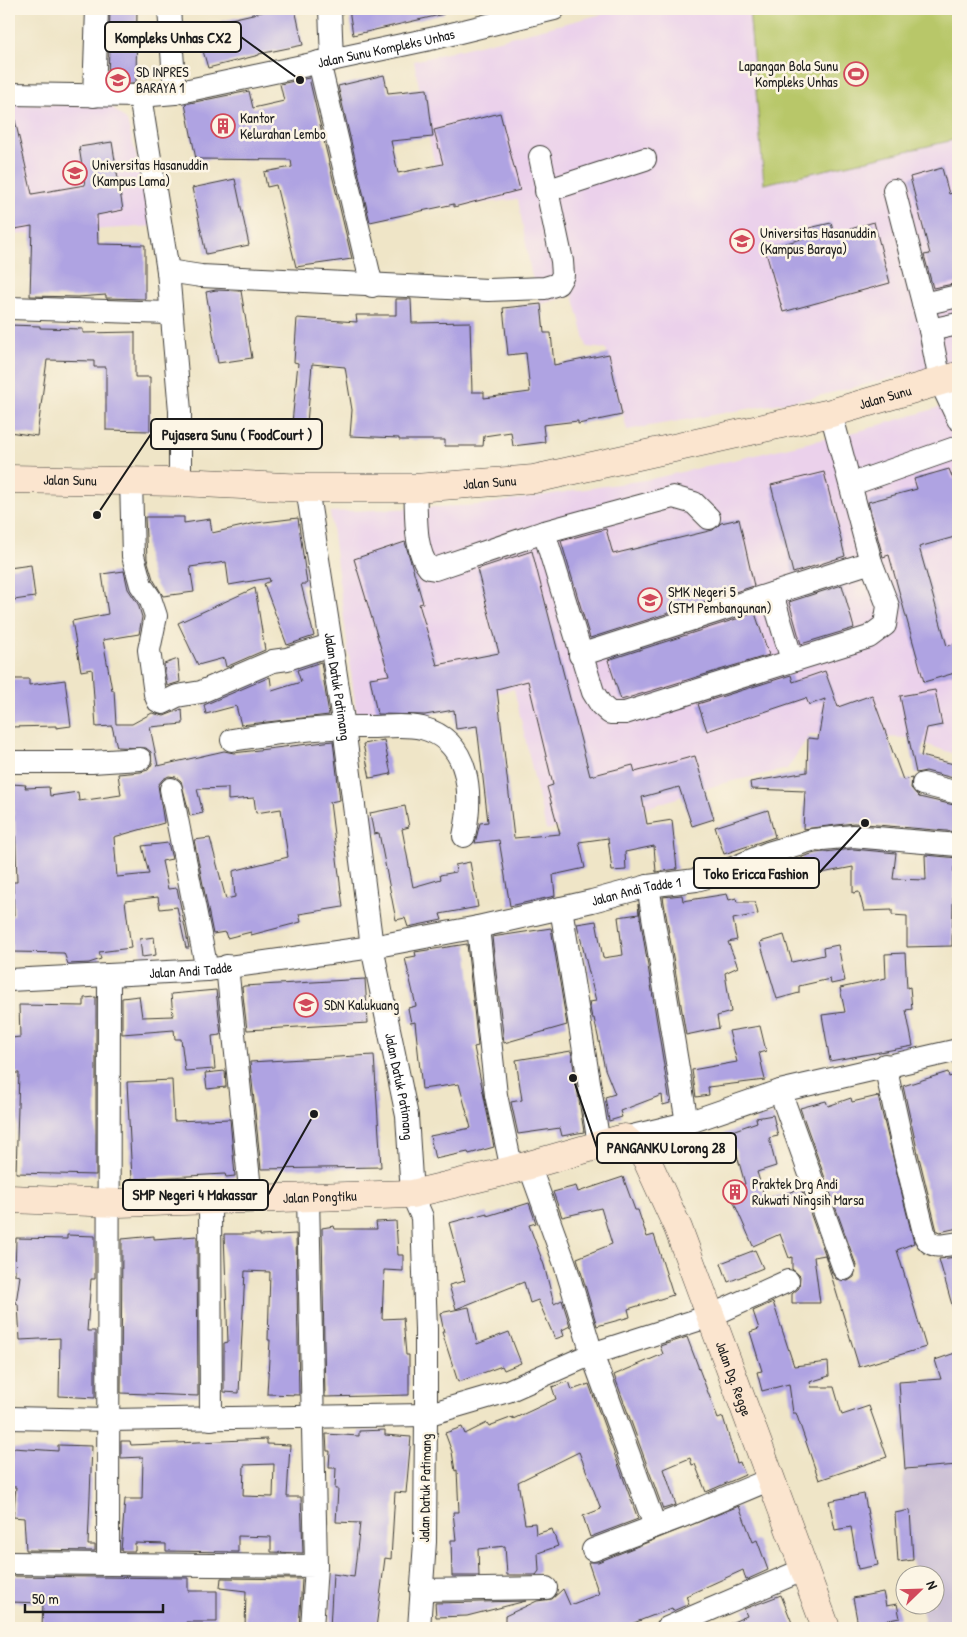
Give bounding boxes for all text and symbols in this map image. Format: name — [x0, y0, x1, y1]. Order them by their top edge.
callout: Kompleks Unhas CX2 — [105, 22, 241, 52]
street label: Jalan Sunu Kompleks Unhas — [316, 24, 457, 72]
text: Kompleks Unhas CX2 — [115, 27, 232, 49]
place label: Lapangan Bola Sunu Kompleks Unhas — [739, 56, 838, 92]
sports icon: Lapangan Bola Sunu Kompleks Unhas — [843, 61, 869, 87]
place label: SD INPRES BARAYA 1 — [136, 62, 189, 97]
school or university icon: SD INPRES BARAYA 1 — [105, 67, 131, 93]
place label: Kantor Kelurahan Lembo — [240, 108, 326, 143]
building icon: Kantor Kelurahan Lembo — [210, 113, 236, 139]
place label: Universitas Hasanuddin (Kampus Lama) — [92, 155, 208, 191]
school or university icon: Universitas Hasanuddin (Kampus Lama) — [62, 160, 88, 186]
place label: Universitas Hasanuddin (Kampus Baraya) — [760, 223, 876, 259]
school or university icon: Universitas Hasanuddin (Kampus Baraya) — [729, 228, 755, 254]
street label: Jalan Sunu — [857, 380, 914, 413]
callout: Pujasera Sunu ( FoodCourt ) — [151, 419, 322, 449]
text: Pujasera Sunu ( FoodCourt ) — [162, 424, 312, 445]
street label: Jalan Sunu — [43, 470, 97, 490]
street label: Jalan Sunu — [462, 470, 517, 493]
place label: SMK Negeri 5 (STM Pembangunan) — [668, 582, 772, 618]
school or university icon: SMK Negeri 5 (STM Pembangunan) — [637, 587, 663, 613]
street label: Jalan Datuk Patimang — [321, 631, 356, 742]
callout: Toko Ericca Fashion — [694, 858, 819, 888]
text: Toko Ericca Fashion — [702, 863, 809, 884]
street label: Jalan Andi Tadde 1 — [589, 872, 682, 910]
street label: Jalan Andi Tadde — [149, 957, 234, 982]
school or university icon: SDN Kalukuang — [293, 992, 319, 1018]
place label: SDN Kalukuang — [324, 995, 399, 1015]
street label: Jalan Datuk Patimang — [381, 1031, 419, 1141]
callout: PANGANKU Lorong 28 — [597, 1133, 736, 1163]
text: PANGANKU Lorong 28 — [607, 1137, 726, 1159]
place label: Praktek Drg Andi Rukwati Ningsih Marsa — [752, 1174, 864, 1210]
building icon: Praktek Drg Andi Rukwati Ningsih Marsa — [722, 1179, 748, 1205]
callout: SMP Negeri 4 Makassar — [123, 1180, 268, 1210]
text: SMP Negeri 4 Makassar — [133, 1184, 258, 1206]
street label: Jalan Pongtiku — [283, 1186, 357, 1207]
street label: Jalan Dg. Regge — [712, 1338, 757, 1419]
street label: Jalan Datuk Patimang — [414, 1433, 436, 1543]
north arrow — [894, 1564, 944, 1614]
text: N — [922, 1578, 943, 1592]
scale bar — [25, 1582, 162, 1614]
text: 50 m — [32, 1588, 59, 1609]

